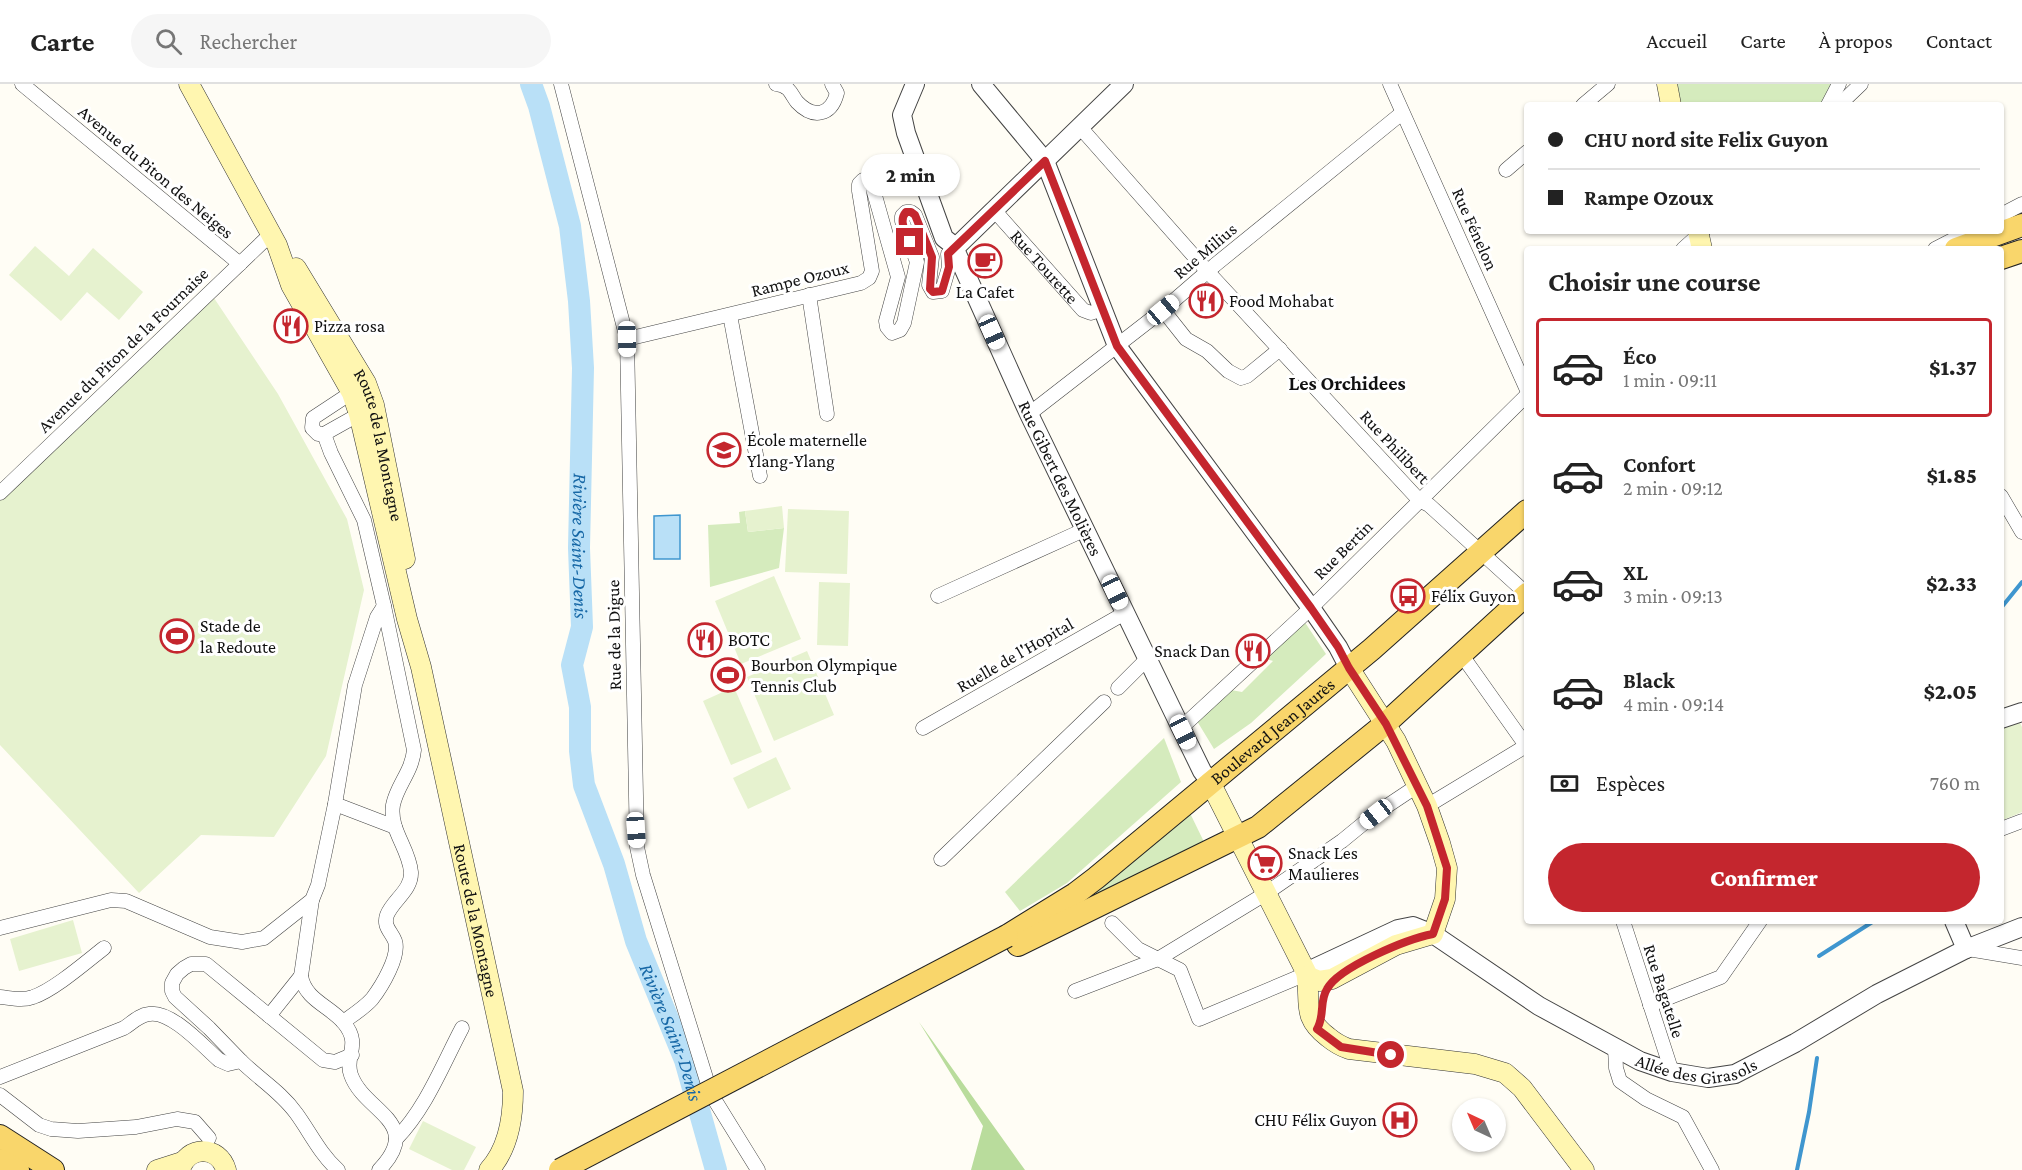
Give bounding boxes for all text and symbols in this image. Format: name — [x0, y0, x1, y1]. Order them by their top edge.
search box — [131, 14, 551, 68]
icon: search — [152, 25, 185, 58]
text: Carte — [30, 26, 95, 57]
text: Rechercher — [200, 29, 297, 54]
text: Accueil — [1647, 29, 1707, 53]
text: Carte — [1740, 29, 1786, 53]
text: À propos — [1819, 29, 1893, 53]
text: Contact — [1926, 29, 1992, 53]
street label: Avenue du Piton des Neiges — [74, 101, 238, 243]
text: CHU nord site Felix Guyon — [1584, 127, 1828, 152]
callout: 2 min — [860, 155, 960, 197]
text: 2 min — [886, 164, 935, 186]
street label: Rue Fénelon — [1448, 185, 1502, 274]
text: Rampe Ozoux — [1584, 185, 1713, 210]
street label: Rue Milius — [1169, 219, 1241, 283]
street label: Rue Tourette — [1007, 226, 1083, 308]
route end — [896, 228, 923, 255]
cafe icon: La Cafet — [967, 243, 1003, 279]
street label: Rampe Ozoux — [749, 257, 851, 301]
street label: Avenue du Piton de la Fournaise — [34, 263, 212, 437]
text: Choisir une course — [1548, 267, 1761, 297]
place label: La Cafet — [956, 282, 1015, 302]
restaurant icon: Food Mohabat — [1188, 283, 1224, 319]
place label: Food Mohabat — [1229, 291, 1335, 311]
car — [1143, 292, 1183, 328]
restaurant icon: Pizza rosa — [273, 308, 309, 344]
car — [976, 312, 1008, 352]
place label: Pizza rosa — [314, 316, 385, 336]
car — [618, 321, 636, 357]
icon: car — [1551, 341, 1605, 395]
text: Éco — [1623, 344, 1657, 369]
text: $1.37 — [1929, 355, 1977, 380]
street label: Route de la Montagne — [350, 365, 407, 523]
text: 1 min · 09:11 — [1623, 369, 1717, 391]
district label: Les Orchidees — [1288, 372, 1406, 394]
street label: Rue Gibert des Molières — [1014, 398, 1106, 559]
street label: Rue Philibert — [1356, 406, 1435, 489]
place label: École maternelle Ylang-Ylang — [747, 430, 867, 471]
school or university icon: École maternelle Ylang-Ylang — [706, 432, 742, 468]
icon: car — [1551, 449, 1605, 503]
text: Confort — [1623, 452, 1696, 477]
text: $1.85 — [1926, 463, 1977, 488]
water label: Rivière Saint-Denis — [568, 473, 593, 620]
text: 2 min · 09:12 — [1623, 477, 1723, 499]
street label: Rue Bertin — [1309, 516, 1377, 584]
icon: car — [1551, 557, 1605, 611]
text: XL — [1623, 560, 1648, 585]
text: $2.33 — [1926, 571, 1977, 596]
car — [1099, 572, 1131, 612]
bus stop icon: Félix Guyon — [1390, 578, 1426, 614]
street label: Rue de la Digue — [603, 579, 625, 690]
text: 3 min · 09:13 — [1623, 585, 1723, 607]
place label: Félix Guyon — [1431, 586, 1517, 606]
street label: Ruelle de l'Hopital — [953, 613, 1077, 697]
place label: Stade de la Redoute — [200, 616, 276, 657]
sports icon: Stade de la Redoute — [159, 618, 195, 654]
restaurant icon: BOTC — [687, 622, 723, 658]
place label: BOTC — [728, 630, 770, 650]
restaurant icon: Snack Dan — [1235, 633, 1271, 669]
place label: Snack Dan — [1154, 641, 1230, 661]
place label: Bourbon Olympique Tennis Club — [751, 655, 897, 696]
sports icon: Bourbon Olympique Tennis Club — [710, 657, 746, 693]
icon: car — [1551, 665, 1605, 719]
text: Black — [1623, 668, 1675, 693]
street label: Boulevard Jean Jaurès — [1207, 674, 1339, 789]
text: $2.05 — [1923, 679, 1977, 704]
text: 4 min · 09:14 — [1623, 693, 1724, 715]
car — [1167, 712, 1199, 752]
icon: cash — [1548, 767, 1581, 800]
text: Espèces — [1596, 771, 1665, 796]
text: 760 m — [1930, 772, 1980, 794]
car — [1356, 796, 1396, 832]
car — [626, 811, 646, 849]
street label: Route de la Montagne — [450, 842, 502, 999]
place label: Snack Les Maulieres — [1288, 843, 1359, 884]
button: Confirmer — [1548, 843, 1980, 912]
supermarket icon: Snack Les Maulieres — [1247, 845, 1283, 881]
street label: Rue Bagatelle — [1640, 942, 1688, 1040]
water label: Rivière Saint-Denis — [635, 960, 707, 1104]
route start — [1377, 1041, 1404, 1068]
street label: Allée des Girasols — [1633, 1050, 1760, 1088]
north arrow — [1452, 1098, 1506, 1152]
map controls — [1452, 1098, 1506, 1152]
hospital icon: CHU Félix Guyon — [1382, 1102, 1418, 1138]
place label: CHU Félix Guyon — [1254, 1110, 1377, 1130]

